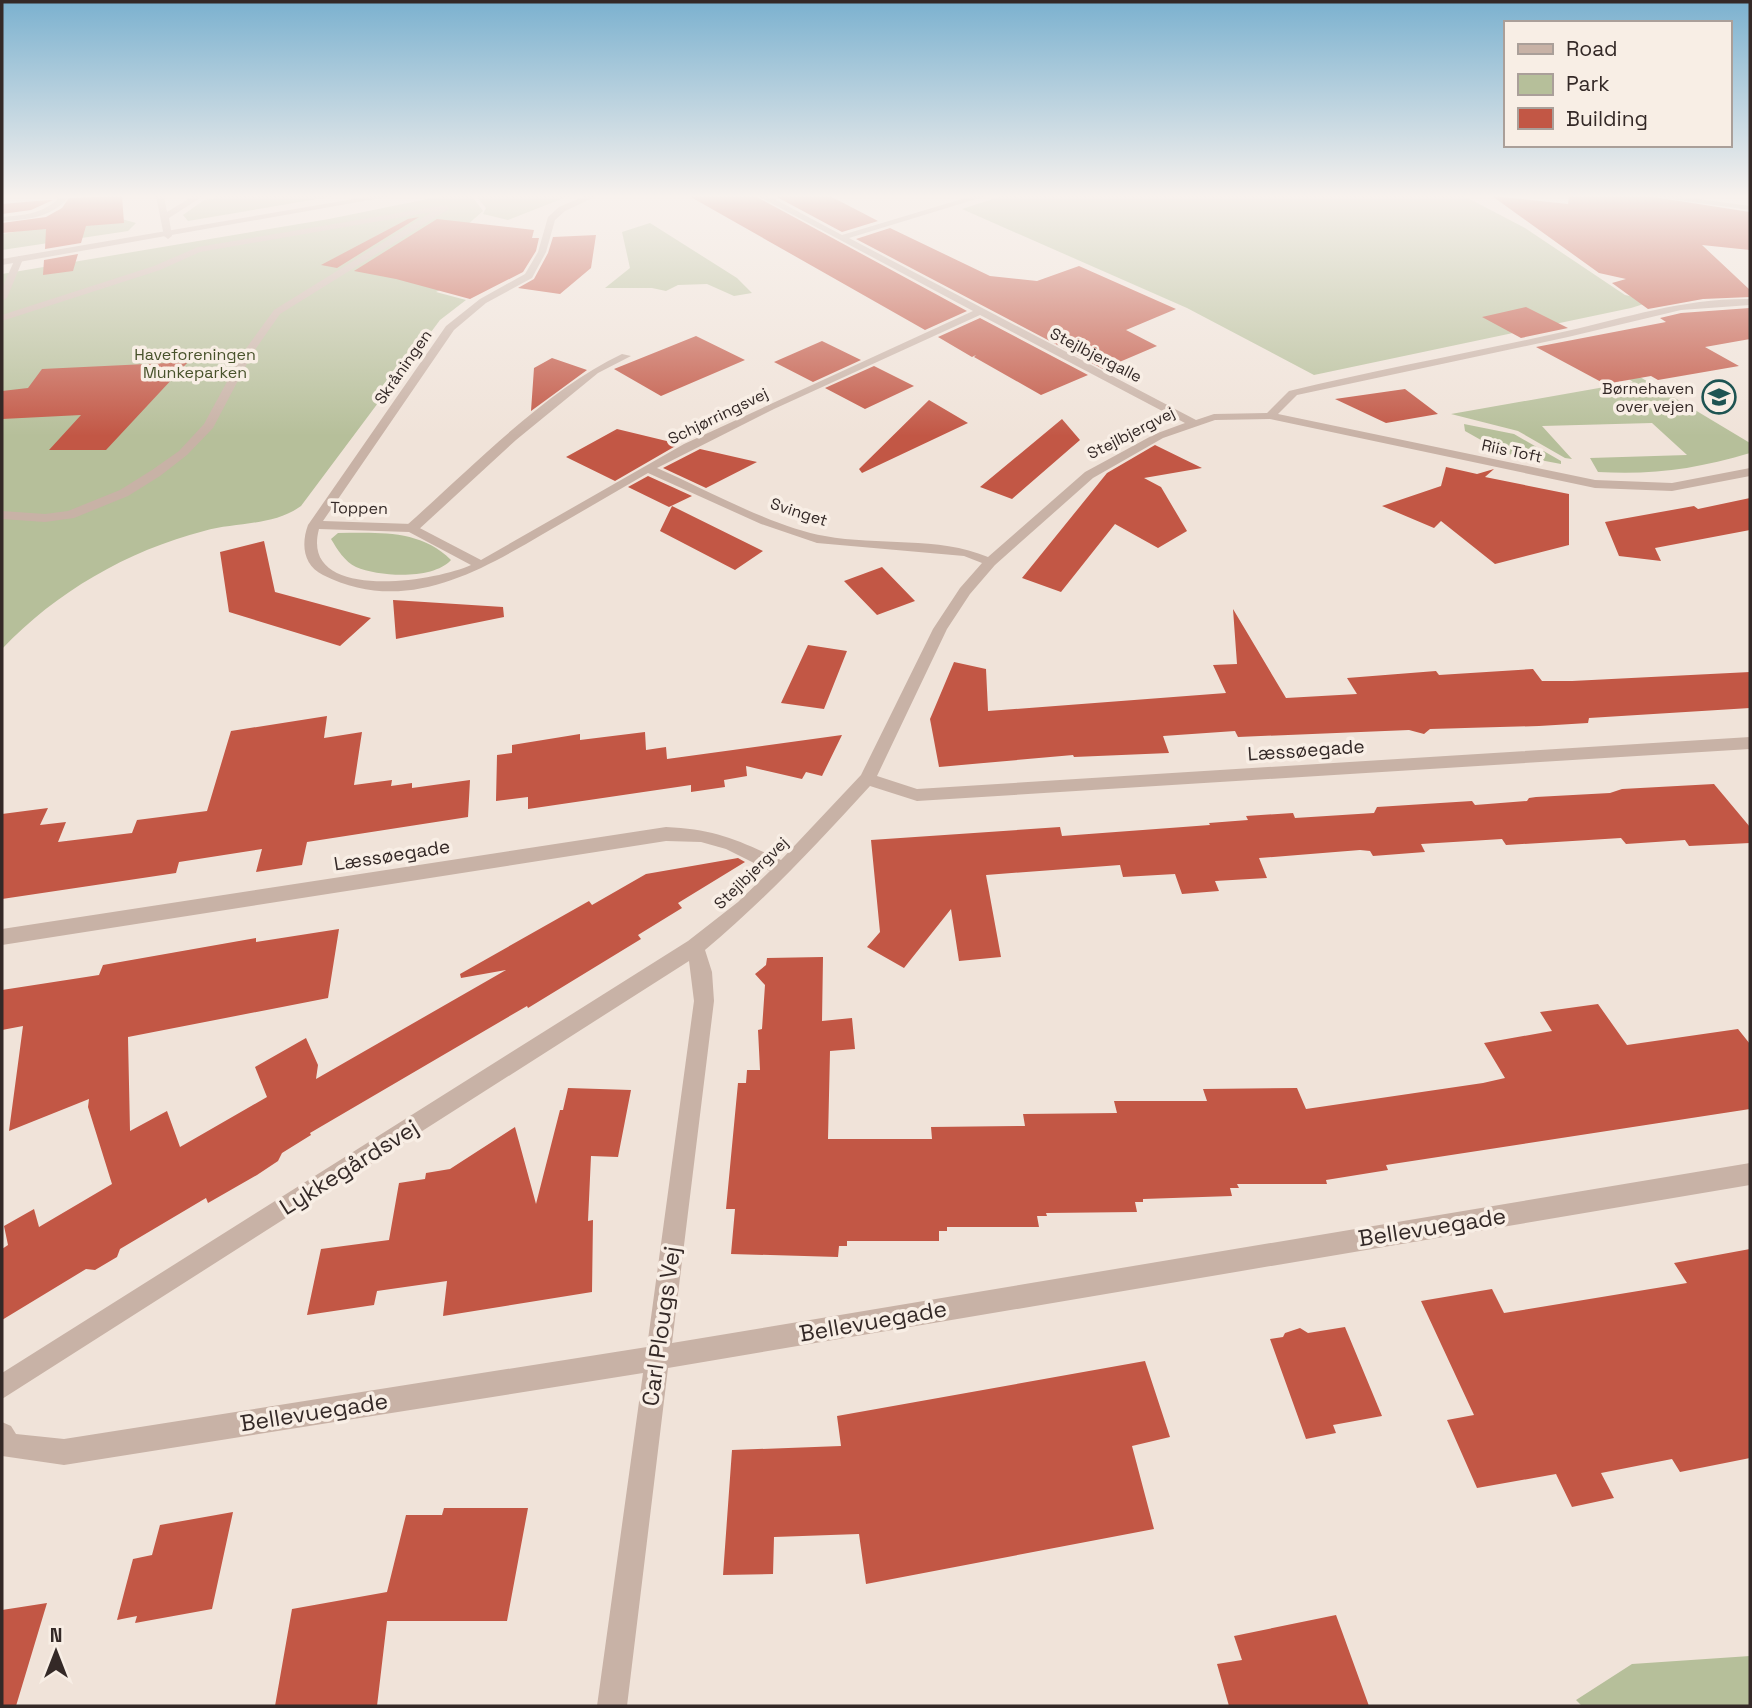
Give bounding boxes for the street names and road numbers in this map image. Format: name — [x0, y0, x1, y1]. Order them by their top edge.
street label: Stejlbjergalle — [1046, 323, 1146, 387]
street label: Skråningen — [370, 326, 436, 408]
street label: Schjørringsvej — [664, 383, 772, 449]
street label: Stejlbjergvej — [1084, 402, 1178, 464]
street label: Riis Toft — [1480, 434, 1544, 468]
street label: Svinget — [768, 493, 830, 531]
street label: Toppen — [330, 497, 388, 519]
street label: Læssøegade — [1247, 733, 1365, 767]
street label: Stejlbjergvej — [709, 832, 793, 914]
street label: Læssøegade — [332, 833, 452, 877]
street label: Lykkegårdsvej — [274, 1112, 424, 1222]
street label: Bellevuegade — [1356, 1200, 1508, 1254]
street label: Carl Plougs Vej — [635, 1244, 687, 1408]
street label: Bellevuegade — [797, 1293, 949, 1349]
street label: Bellevuegade — [238, 1385, 390, 1439]

